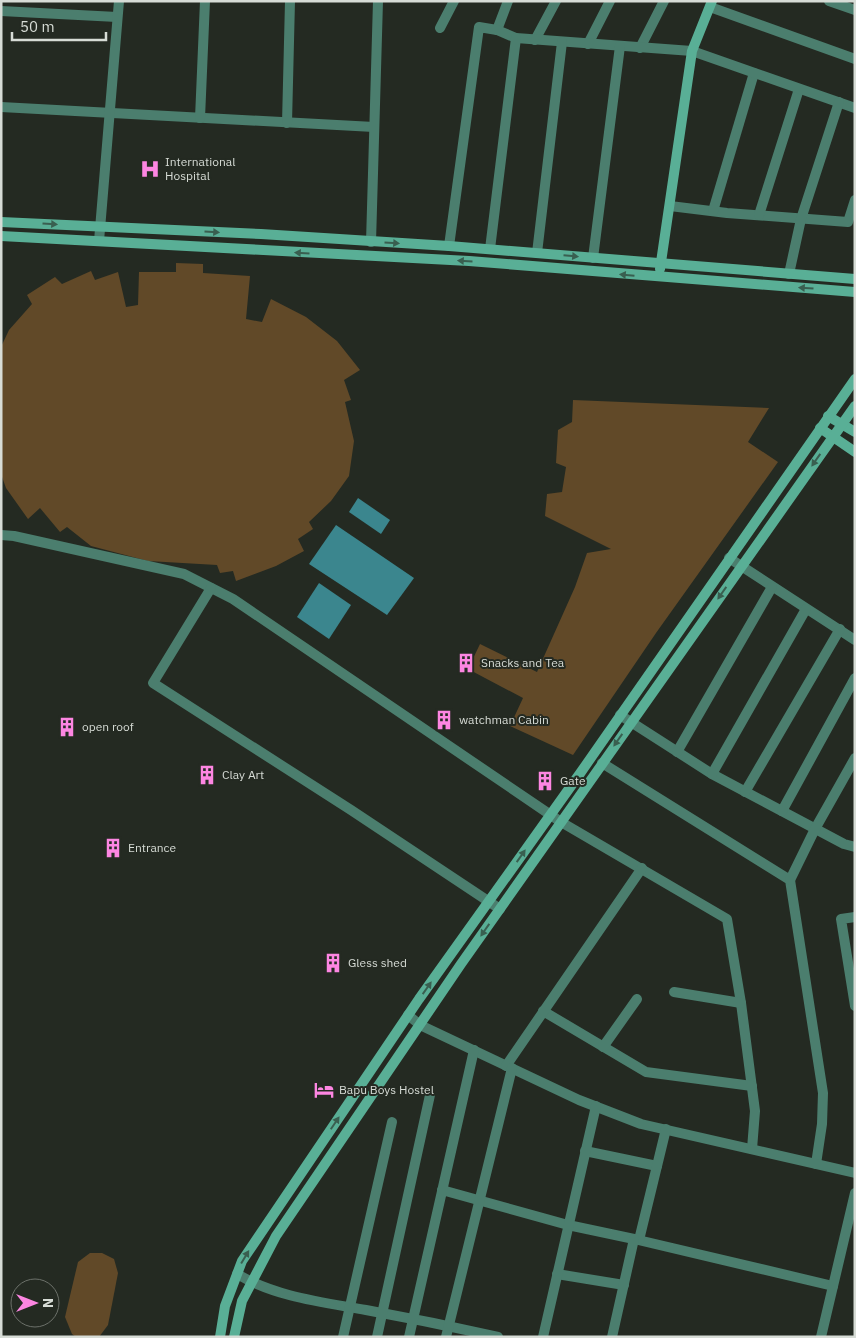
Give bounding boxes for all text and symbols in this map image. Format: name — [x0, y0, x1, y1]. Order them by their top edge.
scale bar — [12, 10, 106, 42]
text: 50 m — [20, 17, 55, 36]
place label: International Hospital — [165, 154, 235, 183]
hospital icon: International Hospital — [139, 158, 161, 180]
one-way arrow — [42, 220, 58, 228]
one-way arrow — [205, 228, 221, 236]
one-way arrow — [384, 239, 400, 247]
one-way arrow — [294, 248, 310, 256]
one-way arrow — [564, 253, 580, 261]
one-way arrow — [456, 257, 472, 265]
one-way arrow — [618, 270, 634, 278]
one-way arrow — [798, 284, 814, 292]
one-way arrow — [811, 453, 821, 467]
one-way arrow — [717, 586, 727, 600]
building icon: Snacks and Tea — [455, 652, 477, 674]
place label: Snacks and Tea — [481, 655, 565, 670]
building icon: watchman Cabin — [433, 709, 455, 731]
place label: watchman Cabin — [459, 712, 549, 727]
building icon: open roof — [56, 716, 78, 738]
place label: open roof — [82, 719, 134, 734]
one-way arrow — [613, 733, 623, 747]
building icon: Clay Art — [196, 764, 218, 786]
place label: Clay Art — [222, 767, 264, 782]
building icon: Gate — [534, 770, 556, 792]
place label: Gate — [560, 773, 586, 788]
building icon: Entrance — [102, 837, 124, 859]
place label: Entrance — [128, 840, 177, 855]
one-way arrow — [516, 849, 526, 863]
one-way arrow — [480, 923, 490, 937]
building icon: Gless shed — [322, 952, 344, 974]
place label: Gless shed — [348, 955, 407, 970]
one-way arrow — [422, 981, 432, 995]
hotel icon: Bapu Boys Hostel — [313, 1079, 335, 1101]
place label: Bapu Boys Hostel — [339, 1082, 434, 1097]
one-way arrow — [330, 1116, 340, 1129]
one-way arrow — [240, 1251, 249, 1264]
north arrow — [10, 1278, 60, 1328]
text: N — [39, 1298, 57, 1308]

